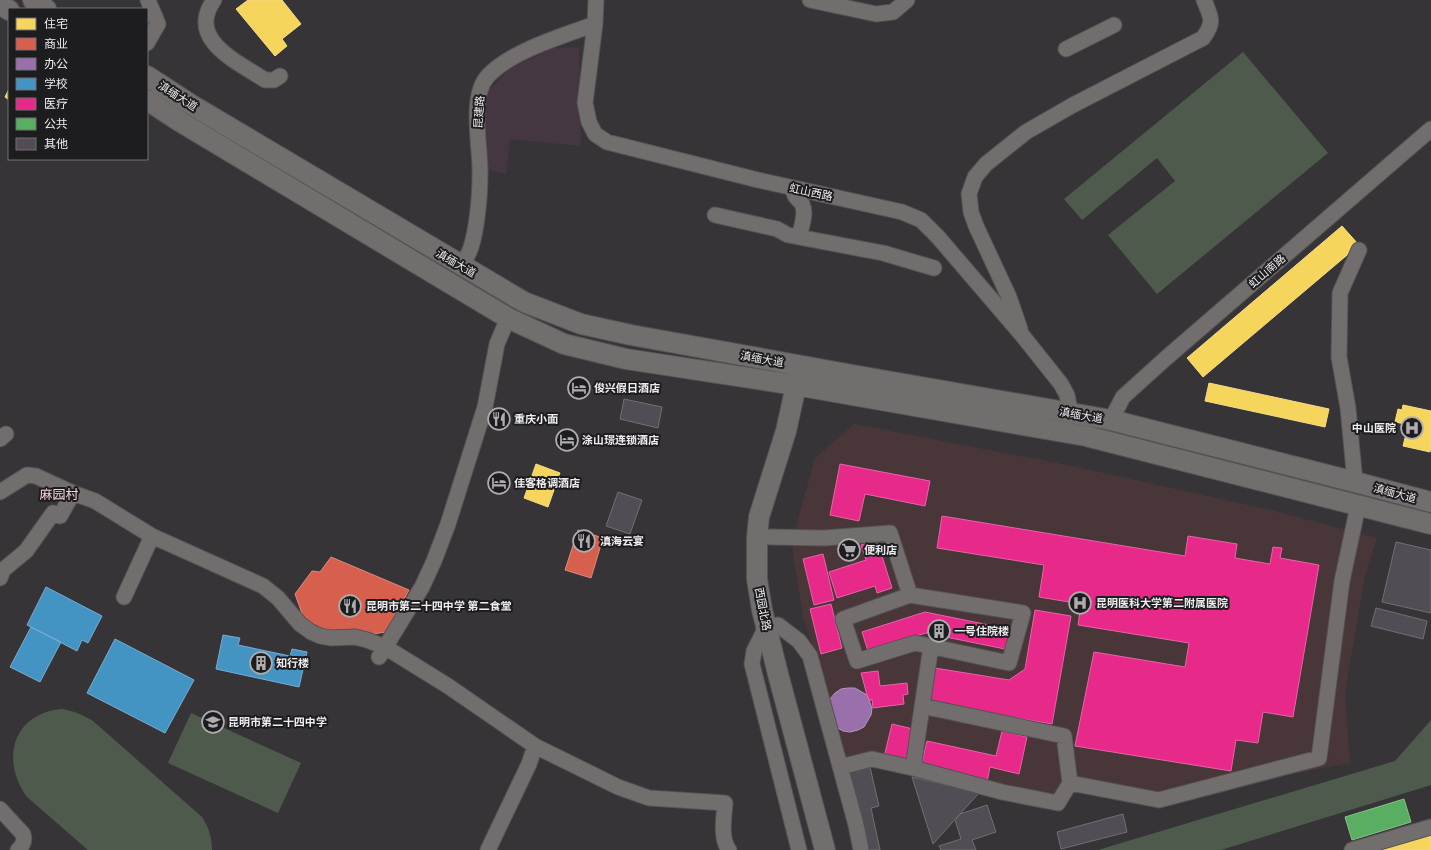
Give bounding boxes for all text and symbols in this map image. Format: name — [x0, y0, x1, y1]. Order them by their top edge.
legend — [8, 8, 148, 160]
text: 住宅 — [44, 15, 68, 31]
text: 商业 — [44, 35, 68, 51]
text: 办公 — [44, 55, 68, 71]
text: 学校 — [44, 75, 68, 91]
street label: 滇缅大道 — [156, 77, 201, 114]
text: 医疗 — [44, 95, 68, 111]
street label: 昆建路 — [470, 95, 487, 129]
text: 公共 — [44, 115, 68, 131]
text: 其他 — [44, 135, 68, 151]
street label: 虹山西路 — [788, 180, 834, 203]
street label: 滇缅大道 — [433, 245, 479, 280]
street label: 虹山南路 — [1245, 251, 1288, 291]
street label: 滇缅大道 — [739, 347, 785, 370]
hotel icon: 俊兴假日酒店 — [566, 375, 592, 401]
place label: 俊兴假日酒店 — [594, 380, 660, 395]
street label: 滇缅大道 — [1058, 403, 1104, 426]
restaurant icon: 重庆小面 — [486, 406, 512, 432]
place label: 重庆小面 — [514, 411, 558, 426]
hospital icon: 中山医院 — [1399, 415, 1425, 441]
place label: 中山医院 — [1352, 420, 1396, 435]
hotel icon: 涂山璟连锁酒店 — [554, 427, 580, 453]
place label: 涂山璟连锁酒店 — [582, 432, 659, 447]
hotel icon: 佳客格调酒店 — [486, 470, 512, 496]
place label: 佳客格调酒店 — [514, 475, 580, 490]
street label: 滇缅大道 — [1372, 480, 1418, 505]
district label: 麻园村 — [39, 485, 79, 502]
restaurant icon: 滇海云宴 — [571, 528, 597, 554]
place label: 滇海云宴 — [600, 533, 644, 548]
supermarket icon: 便利店 — [836, 537, 862, 563]
place label: 便利店 — [864, 542, 897, 557]
street label: 西园北路 — [752, 586, 775, 632]
hospital icon: 昆明医科大学第二附属医院 — [1067, 590, 1093, 616]
restaurant icon: 昆明市第二十四中学 第二食堂 — [337, 593, 363, 619]
place label: 昆明医科大学第二附属医院 — [1096, 595, 1228, 610]
place label: 昆明市第二十四中学 第二食堂 — [366, 598, 512, 613]
building icon: 一号住院楼 — [926, 618, 952, 644]
place label: 一号住院楼 — [954, 623, 1009, 638]
building icon: 知行楼 — [248, 650, 274, 676]
place label: 知行楼 — [276, 655, 309, 670]
school or university icon: 昆明市第二十四中学 — [200, 709, 226, 735]
place label: 昆明市第二十四中学 — [228, 714, 327, 729]

